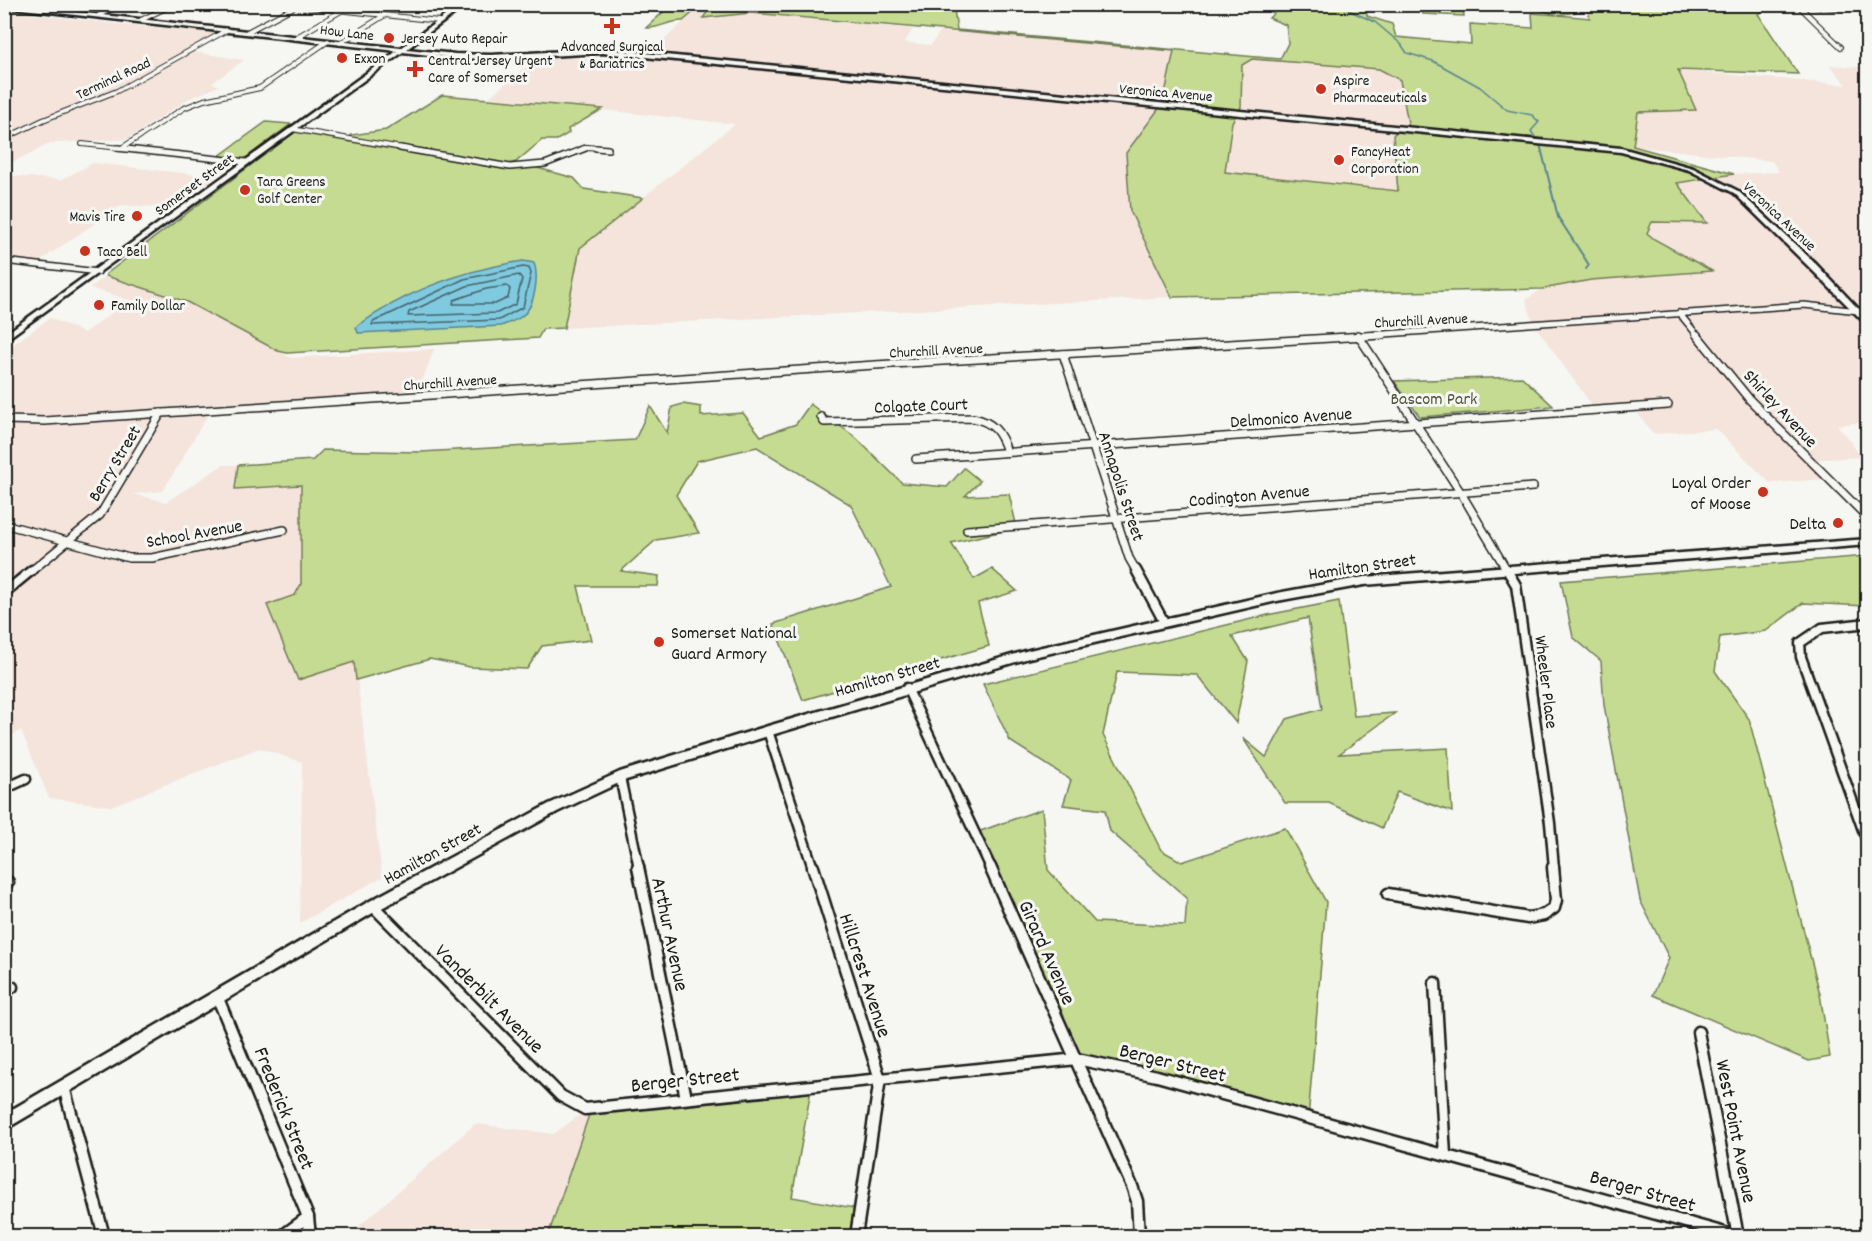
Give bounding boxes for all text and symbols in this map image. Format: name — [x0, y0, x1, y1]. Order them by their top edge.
marker: Advanced Surgical & Bariatrics — [603, 17, 621, 35]
street label: How Lane — [319, 20, 375, 48]
place label: Jersey Auto Repair — [401, 29, 508, 51]
marker: Jersey Auto Repair — [382, 31, 396, 45]
place label: Advanced Surgical & Bariatrics — [560, 37, 664, 76]
place label: Exxon — [354, 49, 386, 71]
marker: Exxon — [335, 51, 349, 65]
place label: Central Jersey Urgent Care of Somerset — [428, 51, 553, 90]
street label: Terminal Road — [73, 53, 155, 107]
marker: Central Jersey Urgent Care of Somerset — [406, 60, 424, 78]
place label: Aspire Pharmaceuticals — [1333, 71, 1427, 110]
street label: Veronica Avenue — [1118, 79, 1214, 109]
marker: Aspire Pharmaceuticals — [1314, 82, 1328, 96]
place label: FancyHeat Corporation — [1351, 142, 1419, 181]
street label: Somerset Street — [151, 149, 240, 222]
marker: FancyHeat Corporation — [1332, 153, 1346, 167]
place label: Tara Greens Golf Center — [257, 172, 326, 211]
street label: Veronica Avenue — [1737, 178, 1821, 258]
marker: Tara Greens Golf Center — [238, 183, 252, 197]
place label: Mavis Tire — [70, 207, 125, 229]
marker: Mavis Tire — [130, 209, 144, 223]
place label: Taco Bell — [97, 242, 147, 264]
marker: Taco Bell — [78, 244, 92, 258]
place label: Family Dollar — [111, 296, 185, 318]
marker: Family Dollar — [92, 298, 106, 312]
street label: Churchill Avenue — [1374, 309, 1469, 335]
street label: Churchill Avenue — [889, 339, 984, 365]
street label: Shirley Avenue — [1736, 365, 1822, 454]
street label: Churchill Avenue — [403, 370, 498, 398]
park label: Bascom Park — [1391, 388, 1477, 413]
street label: Colgate Court — [874, 393, 969, 422]
street label: Delmonico Avenue — [1229, 403, 1353, 436]
street label: Berry Street — [84, 421, 149, 507]
street label: Annapolis Street — [1090, 429, 1149, 545]
place label: Loyal Order of Moose — [1671, 472, 1751, 518]
street label: Codington Avenue — [1188, 480, 1311, 515]
marker: Loyal Order of Moose — [1756, 485, 1770, 499]
place label: Delta — [1789, 513, 1827, 538]
street label: School Avenue — [144, 515, 244, 556]
marker: Delta — [1831, 516, 1845, 530]
street label: Hamilton Street — [1307, 549, 1418, 588]
place label: Somerset National Guard Armory — [671, 622, 797, 668]
street label: Wheeler Place — [1526, 634, 1563, 730]
marker: Somerset National Guard Armory — [652, 635, 666, 649]
street label: Hamilton Street — [832, 651, 944, 705]
street label: Hamilton Street — [380, 818, 487, 892]
street label: Arthur Avenue — [641, 875, 695, 994]
street label: Girard Avenue — [1009, 896, 1082, 1010]
street label: Hillcrest Avenue — [829, 910, 897, 1042]
street label: Vanderbilt Avenue — [426, 938, 550, 1062]
street label: Berger Street — [1116, 1037, 1229, 1093]
street label: Frederick Street — [244, 1043, 321, 1175]
street label: West Point Avenue — [1705, 1057, 1763, 1206]
street label: Berger Street — [630, 1061, 741, 1103]
street label: Berger Street — [1586, 1163, 1699, 1222]

